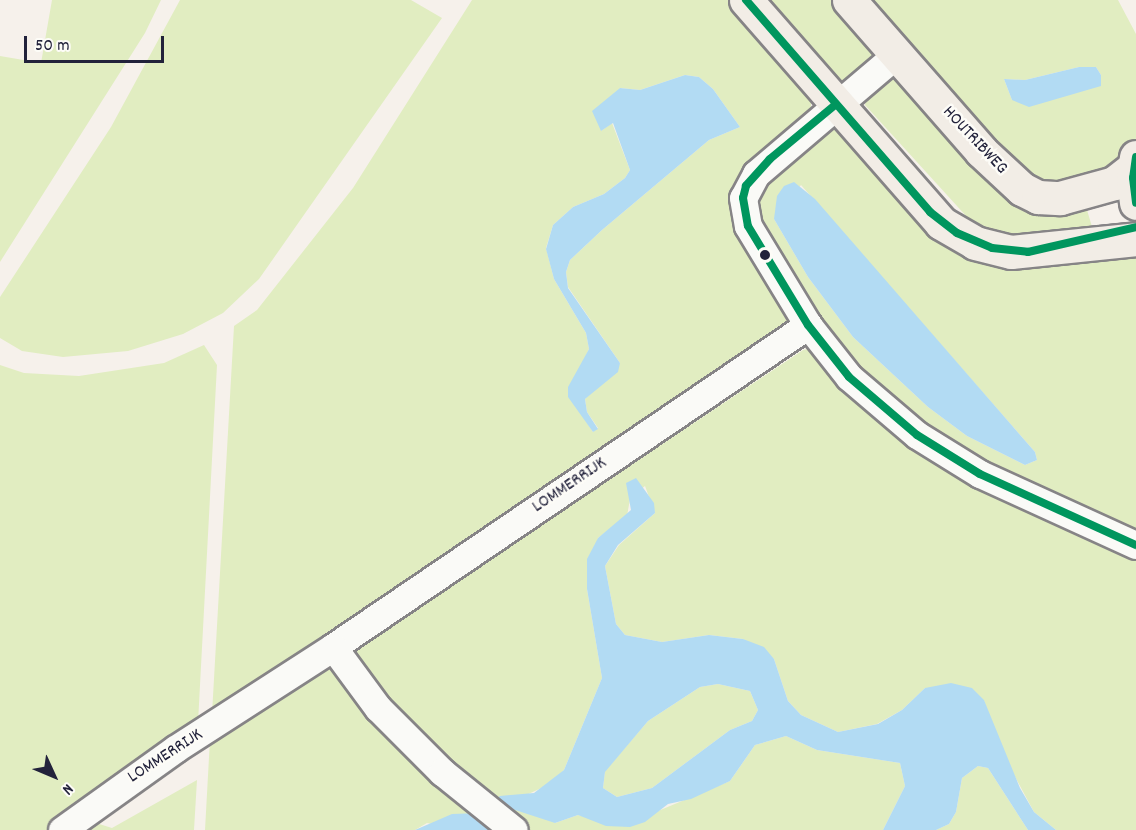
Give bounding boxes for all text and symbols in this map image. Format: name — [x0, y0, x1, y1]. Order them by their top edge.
scale bar — [27, 24, 166, 62]
text: 50 m — [35, 34, 70, 59]
street label: HOUTRIBWEG — [937, 102, 1011, 180]
unlabelled marker — [759, 249, 771, 261]
street label: LOMMERRIJK — [529, 453, 611, 519]
street label: LOMMERRIJK — [124, 725, 208, 789]
north arrow — [24, 746, 84, 806]
text: N — [56, 778, 78, 800]

